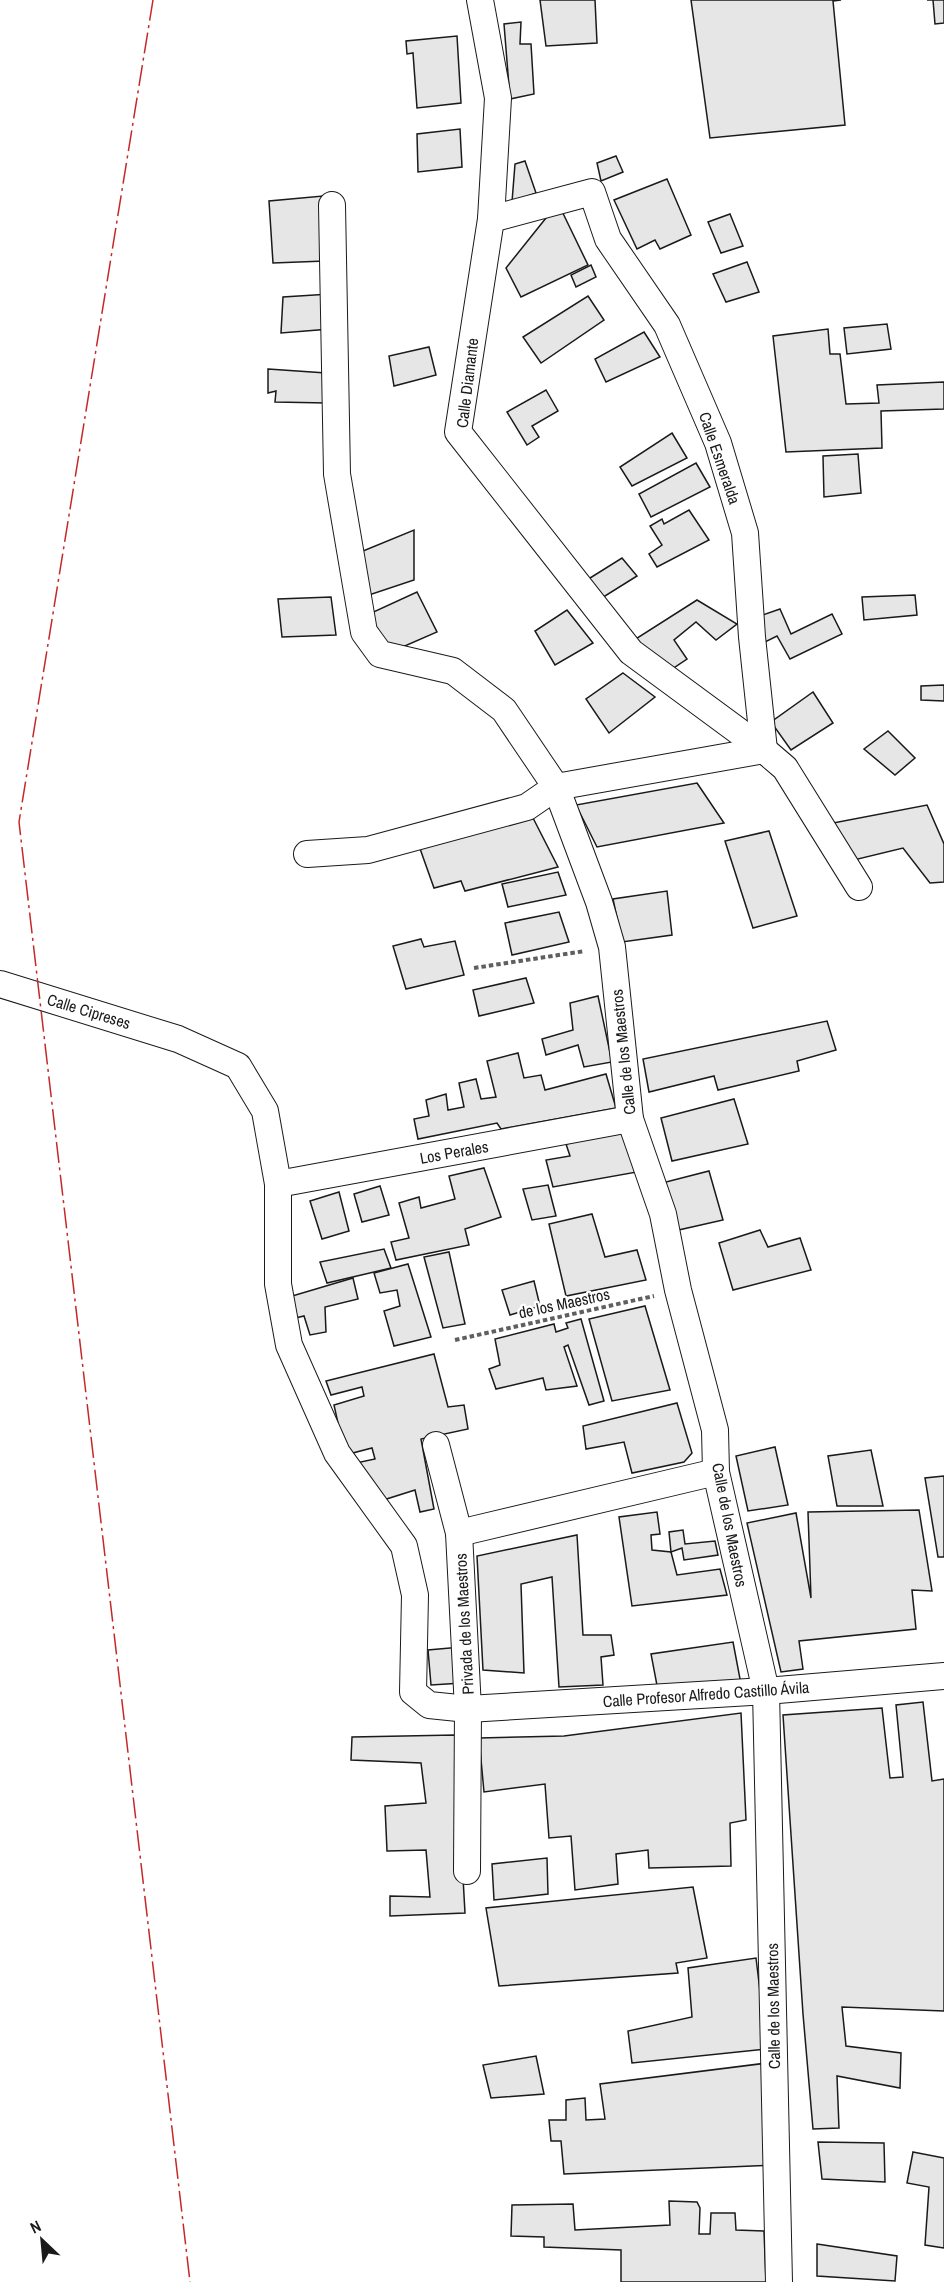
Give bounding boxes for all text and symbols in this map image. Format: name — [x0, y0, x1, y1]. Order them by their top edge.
street label: Calle Diamante — [451, 337, 483, 429]
street label: Calle Esmeralda — [694, 409, 746, 508]
street label: Calle Cipreses — [45, 988, 133, 1034]
street label: Calle de los Maestros — [605, 988, 641, 1116]
street label: Los Perales — [418, 1135, 490, 1169]
street label: de los Maestros — [516, 1283, 612, 1323]
street label: Calle de los Maestros — [707, 1461, 753, 1589]
street label: Privada de los Maestros — [449, 1553, 479, 1695]
street label: Calle Profesor Alfredo Castillo Ávila — [602, 1676, 811, 1712]
street label: Calle de los Maestros — [761, 1943, 785, 2069]
north arrow — [12, 2210, 72, 2270]
text: N — [26, 2215, 45, 2238]

